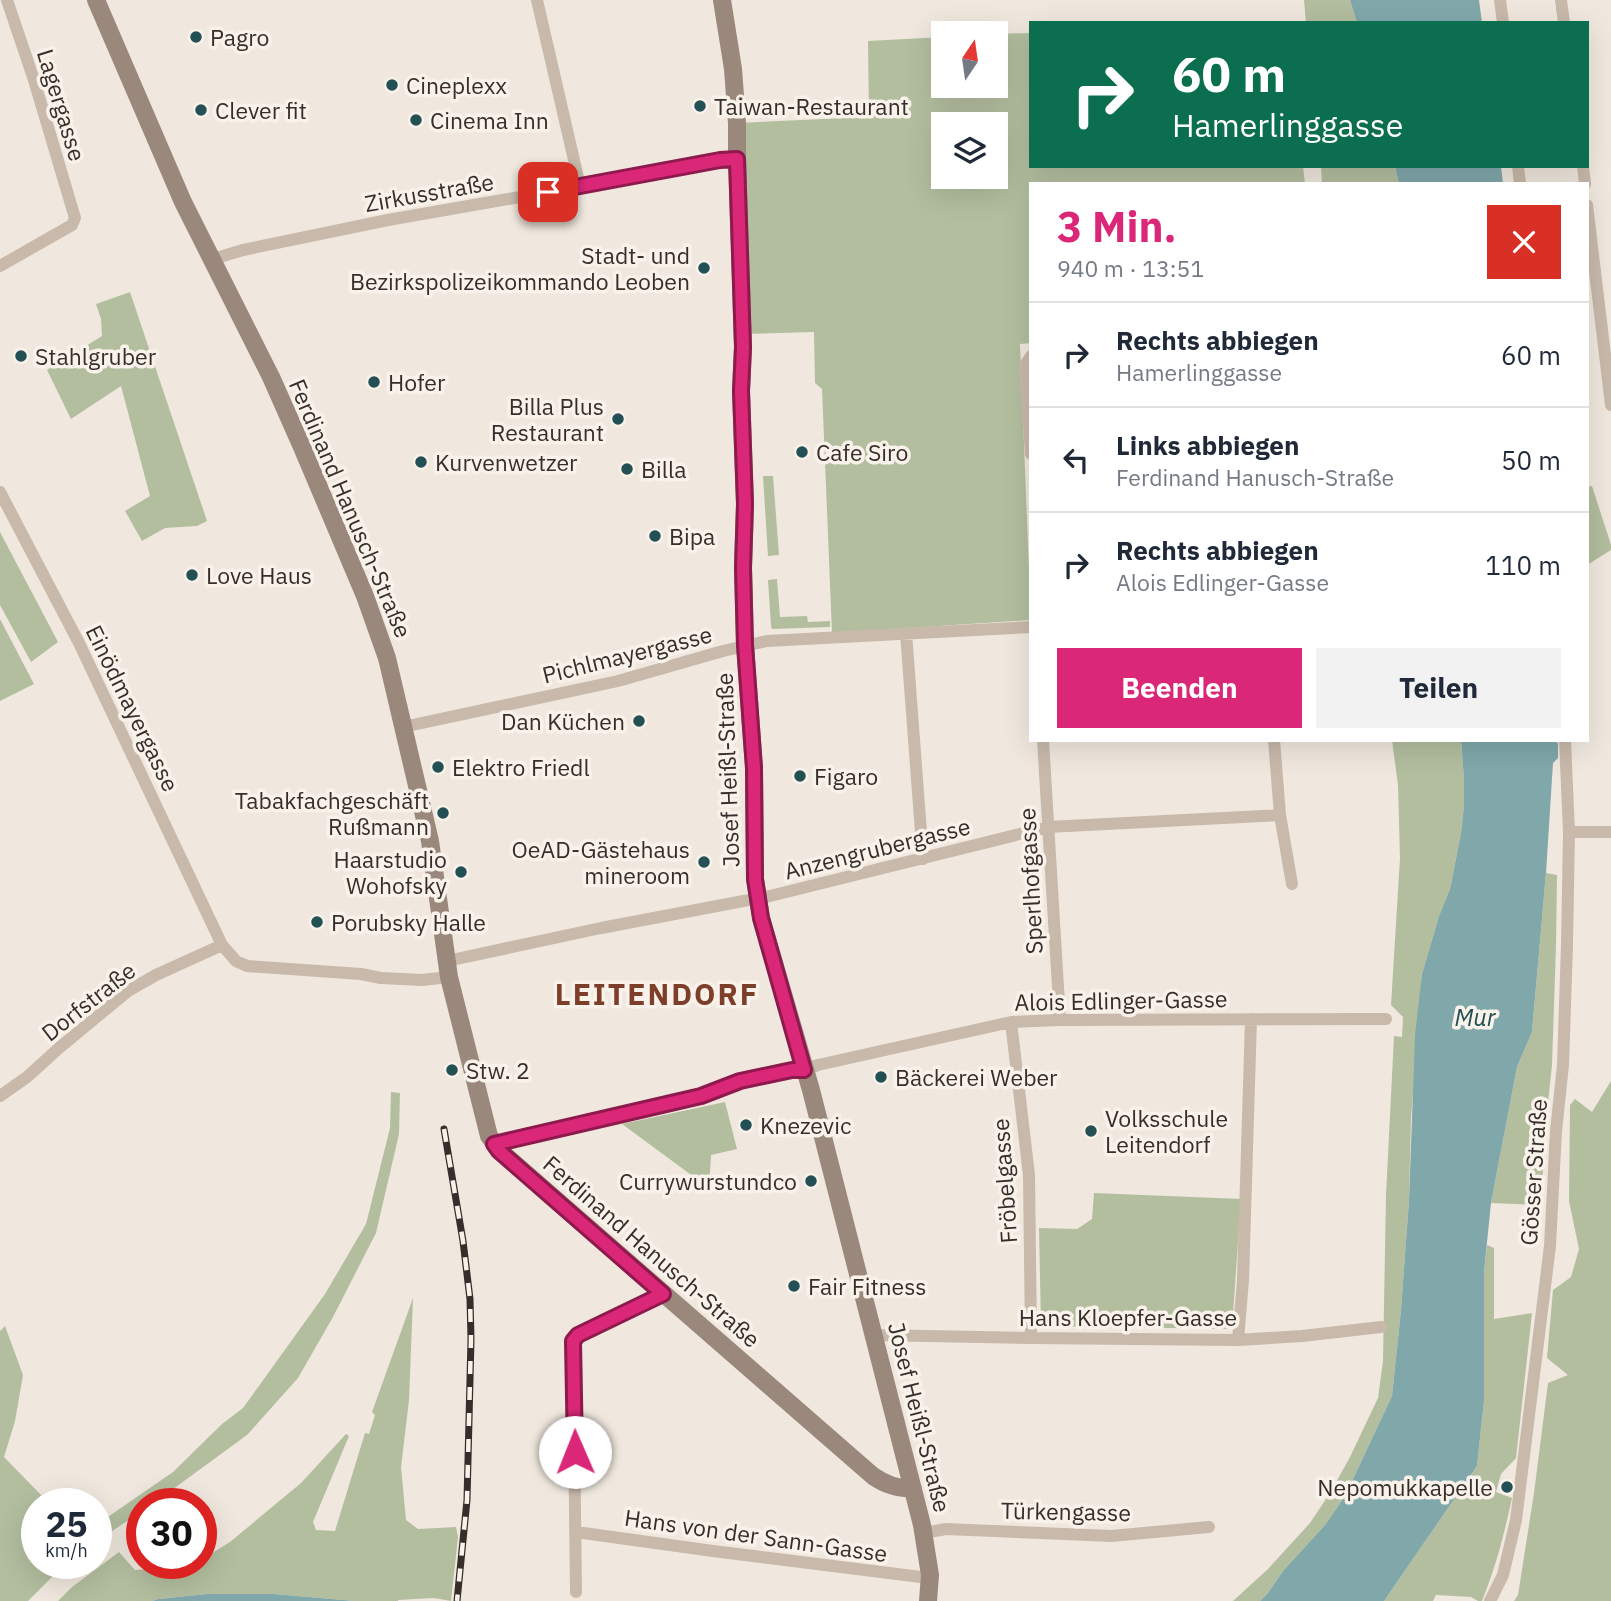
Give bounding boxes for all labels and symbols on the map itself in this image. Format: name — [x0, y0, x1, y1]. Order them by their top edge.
north arrow — [931, 21, 1008, 98]
place label: Pagro — [210, 22, 269, 52]
marker: Pagro — [188, 29, 204, 45]
street label: Lagergasse — [31, 45, 93, 165]
place label: Cineplexx — [406, 70, 507, 100]
marker: Cineplexx — [384, 77, 400, 93]
place label: Taiwan-Restaurant — [714, 91, 909, 121]
place label: Clever fit — [215, 95, 307, 125]
marker: Taiwan-Restaurant — [692, 98, 708, 114]
marker: Clever fit — [193, 102, 209, 118]
place label: Cinema Inn — [430, 105, 549, 135]
marker: Cinema Inn — [408, 112, 424, 128]
pin — [518, 162, 578, 222]
street label: Zirkusstraße — [362, 166, 496, 218]
place label: Stadt- und Bezirkspolizeikommando Leoben — [350, 240, 690, 296]
marker: Stadt- und Bezirkspolizeikommando Leoben — [696, 260, 712, 276]
place label: Stahlgruber — [35, 341, 157, 371]
marker: Stahlgruber — [13, 348, 29, 364]
place label: Hofer — [388, 367, 446, 397]
street label: Ferdinand Hanusch-Straße — [283, 374, 419, 642]
marker: Hofer — [366, 374, 382, 390]
place label: Billa Plus Restaurant — [491, 391, 604, 447]
marker: Billa Plus Restaurant — [610, 411, 626, 427]
place label: Cafe Siro — [816, 437, 908, 467]
marker: Cafe Siro — [794, 444, 810, 460]
place label: Kurvenwetzer — [435, 447, 578, 477]
marker: Kurvenwetzer — [413, 454, 429, 470]
place label: Billa — [641, 454, 686, 484]
marker: Billa — [619, 461, 635, 477]
place label: Bipa — [669, 521, 715, 551]
marker: Bipa — [647, 528, 663, 544]
place label: Love Haus — [206, 560, 312, 590]
marker: Love Haus — [184, 567, 200, 583]
street label: Pichlmayergasse — [539, 618, 715, 690]
street label: Einödmayergasse — [80, 620, 186, 796]
street label: Josef Heißl-Straße — [709, 672, 745, 868]
place label: Dan Küchen — [501, 706, 625, 736]
marker: Dan Küchen — [631, 713, 647, 729]
place label: Elektro Friedl — [452, 752, 590, 782]
marker: Elektro Friedl — [430, 759, 446, 775]
place label: Figaro — [814, 761, 878, 791]
marker: Figaro — [792, 768, 808, 784]
place label: Tabakfachgeschäft Rußmann — [235, 785, 429, 841]
marker: Tabakfachgeschäft Rußmann — [435, 805, 451, 821]
street label: Sperlhofgasse — [1011, 807, 1049, 955]
street label: Anzengrubergasse — [781, 810, 973, 886]
place label: OeAD-Gästehaus mineroom — [512, 834, 690, 890]
place label: Haarstudio Wohofsky — [334, 844, 448, 900]
marker: OeAD-Gästehaus mineroom — [696, 854, 712, 870]
marker: Haarstudio Wohofsky — [453, 864, 469, 880]
place label: Porubsky Halle — [331, 907, 486, 937]
marker: Porubsky Halle — [309, 914, 325, 930]
street label: Dorfstraße — [35, 955, 141, 1047]
district label: LEITENDORF — [555, 974, 759, 1013]
street label: Alois Edlinger-Gasse — [1014, 983, 1228, 1017]
water label: Mur — [1454, 1001, 1497, 1033]
place label: Stw. 2 — [466, 1055, 530, 1085]
marker: Stw. 2 — [444, 1062, 460, 1078]
place label: Bäckerei Weber — [895, 1062, 1058, 1092]
marker: Bäckerei Weber — [873, 1069, 889, 1085]
street label: Gösser Straße — [1513, 1098, 1553, 1246]
place label: Volksschule Leitendorf — [1105, 1103, 1228, 1159]
place label: Knezevic — [760, 1110, 851, 1140]
marker: Knezevic — [738, 1117, 754, 1133]
street label: Fröbelgasse — [985, 1118, 1023, 1244]
marker: Volksschule Leitendorf — [1083, 1123, 1099, 1139]
street label: Ferdinand Hanusch-Straße — [537, 1148, 767, 1354]
place label: Currywurstundco — [619, 1166, 797, 1196]
marker: Currywurstundco — [803, 1173, 819, 1189]
place label: Fair Fitness — [808, 1271, 926, 1301]
marker: Fair Fitness — [786, 1278, 802, 1294]
street label: Hans Kloepfer-Gasse — [1019, 1302, 1237, 1332]
street label: Josef Heißl-Straße — [882, 1319, 958, 1515]
position arrow — [538, 1415, 612, 1489]
place label: Nepomukkapelle — [1317, 1472, 1493, 1502]
marker: Nepomukkapelle — [1499, 1479, 1515, 1495]
speed limit sign: 30 — [126, 1488, 217, 1579]
street label: Türkengasse — [1001, 1495, 1131, 1527]
street label: Hans von der Sann-Gasse — [623, 1502, 889, 1568]

